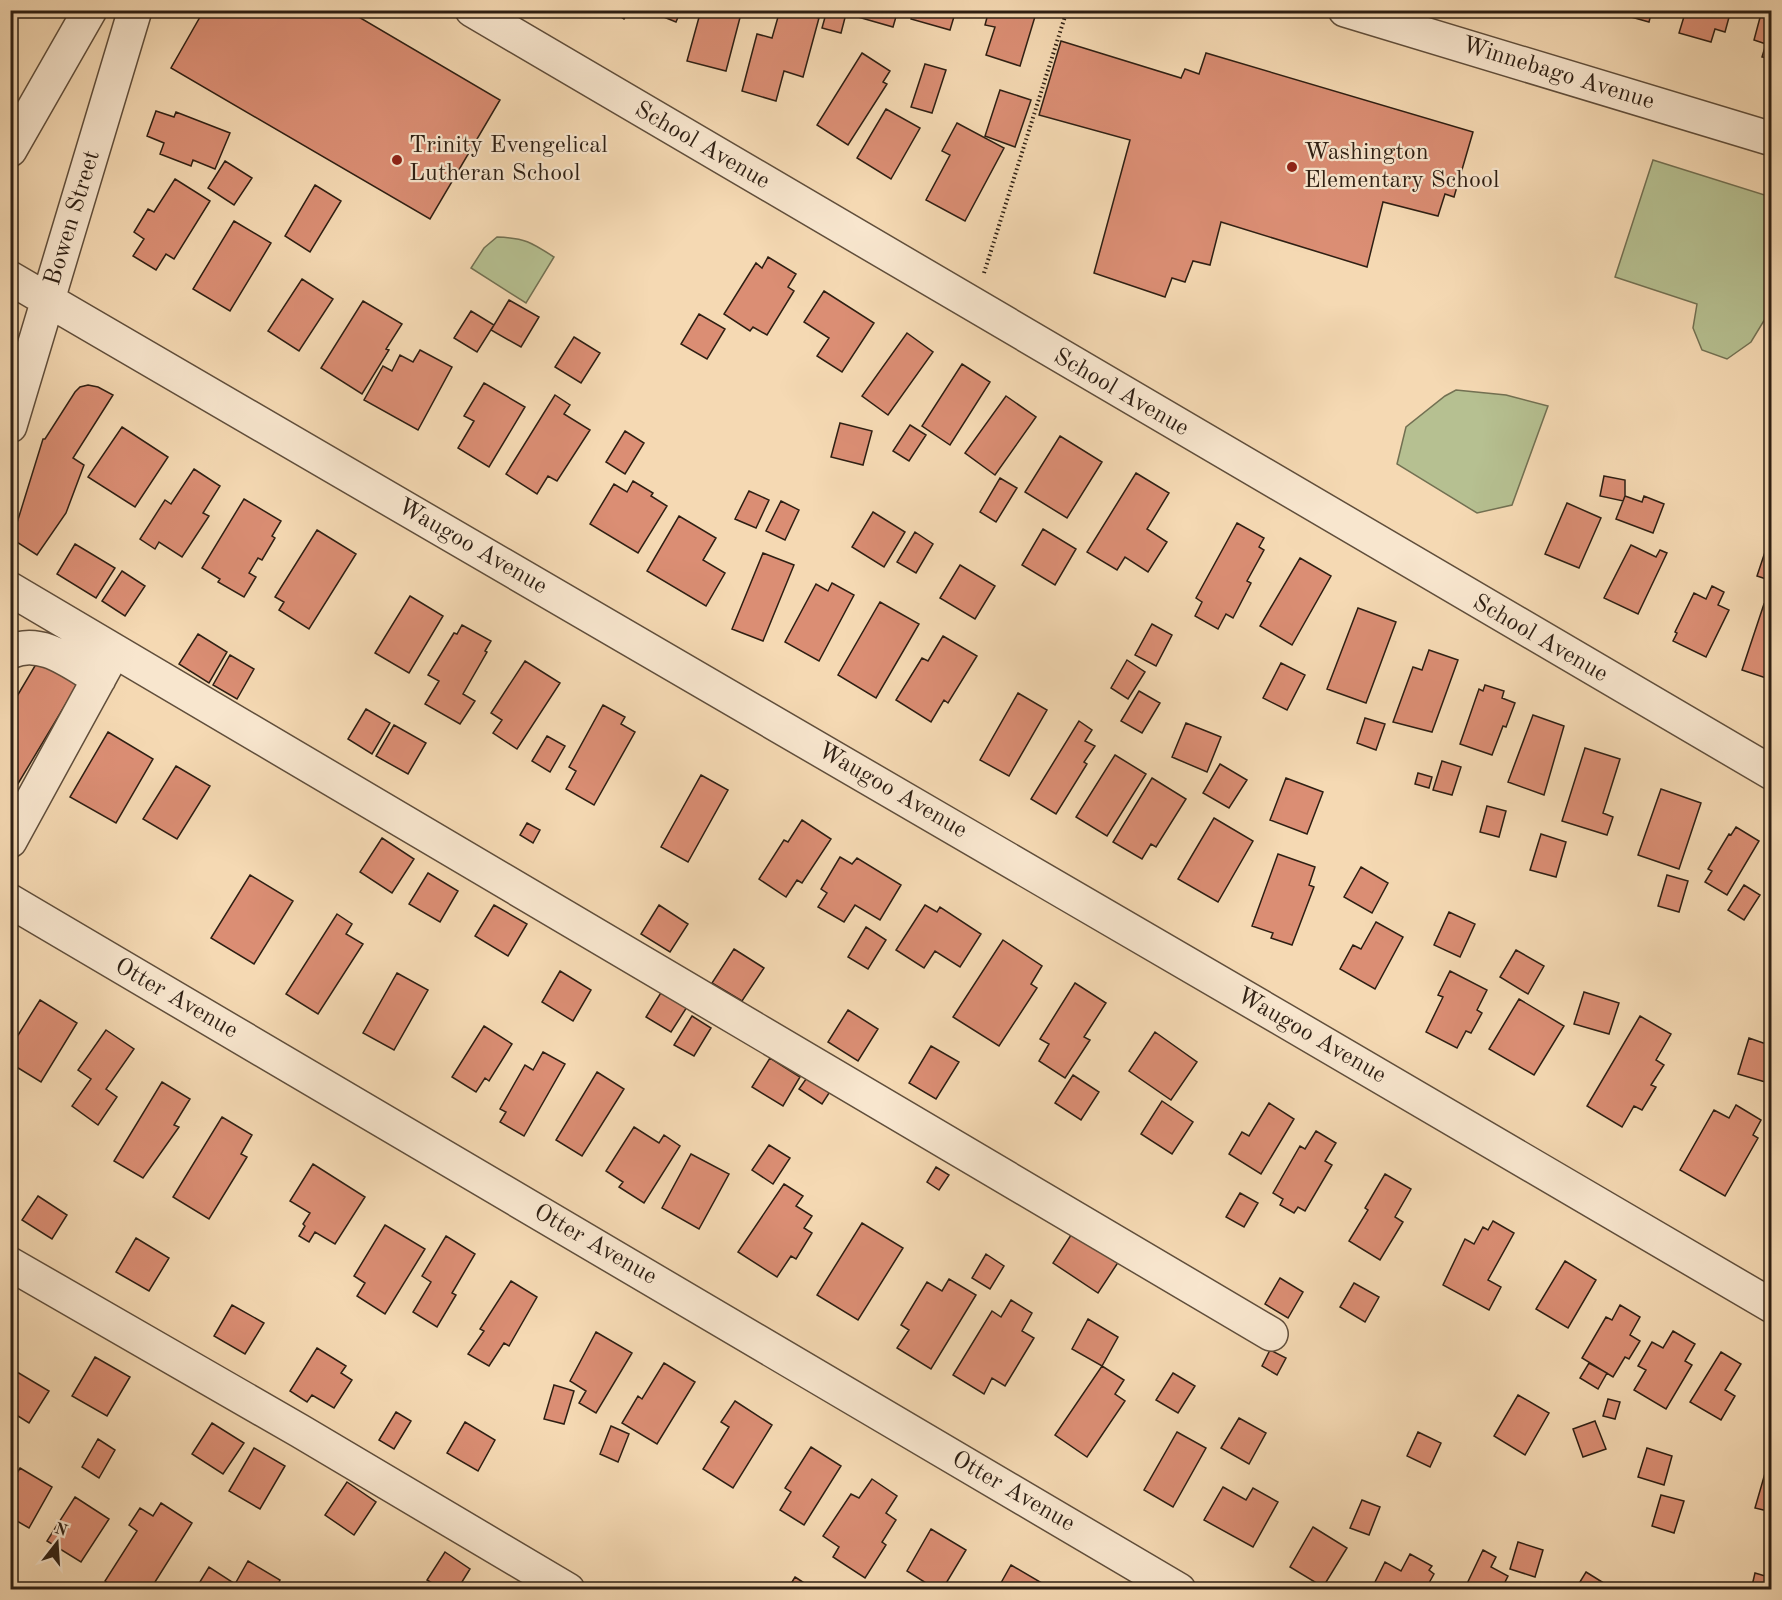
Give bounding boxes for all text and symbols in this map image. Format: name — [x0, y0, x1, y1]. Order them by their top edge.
street label: Winnebago Avenue — [1459, 33, 1657, 115]
street label: School Avenue — [630, 98, 774, 194]
place label: Trinity Evengelical Lutheran School — [409, 134, 608, 186]
place label: Washington Elementary School — [1304, 141, 1499, 193]
street label: Bowen Street — [41, 148, 105, 288]
marker: Trinity Evengelical Lutheran School — [390, 153, 404, 167]
marker: Washington Elementary School — [1285, 160, 1299, 174]
street label: School Avenue — [1049, 345, 1193, 441]
street label: Waugoo Avenue — [393, 495, 551, 599]
street label: School Avenue — [1468, 591, 1612, 687]
street label: Waugoo Avenue — [813, 739, 971, 843]
street label: Otter Avenue — [110, 954, 242, 1044]
street label: Waugoo Avenue — [1232, 984, 1390, 1088]
street label: Otter Avenue — [529, 1200, 661, 1290]
street label: Otter Avenue — [947, 1447, 1079, 1537]
north arrow — [27, 1513, 87, 1573]
text: N — [53, 1521, 70, 1540]

